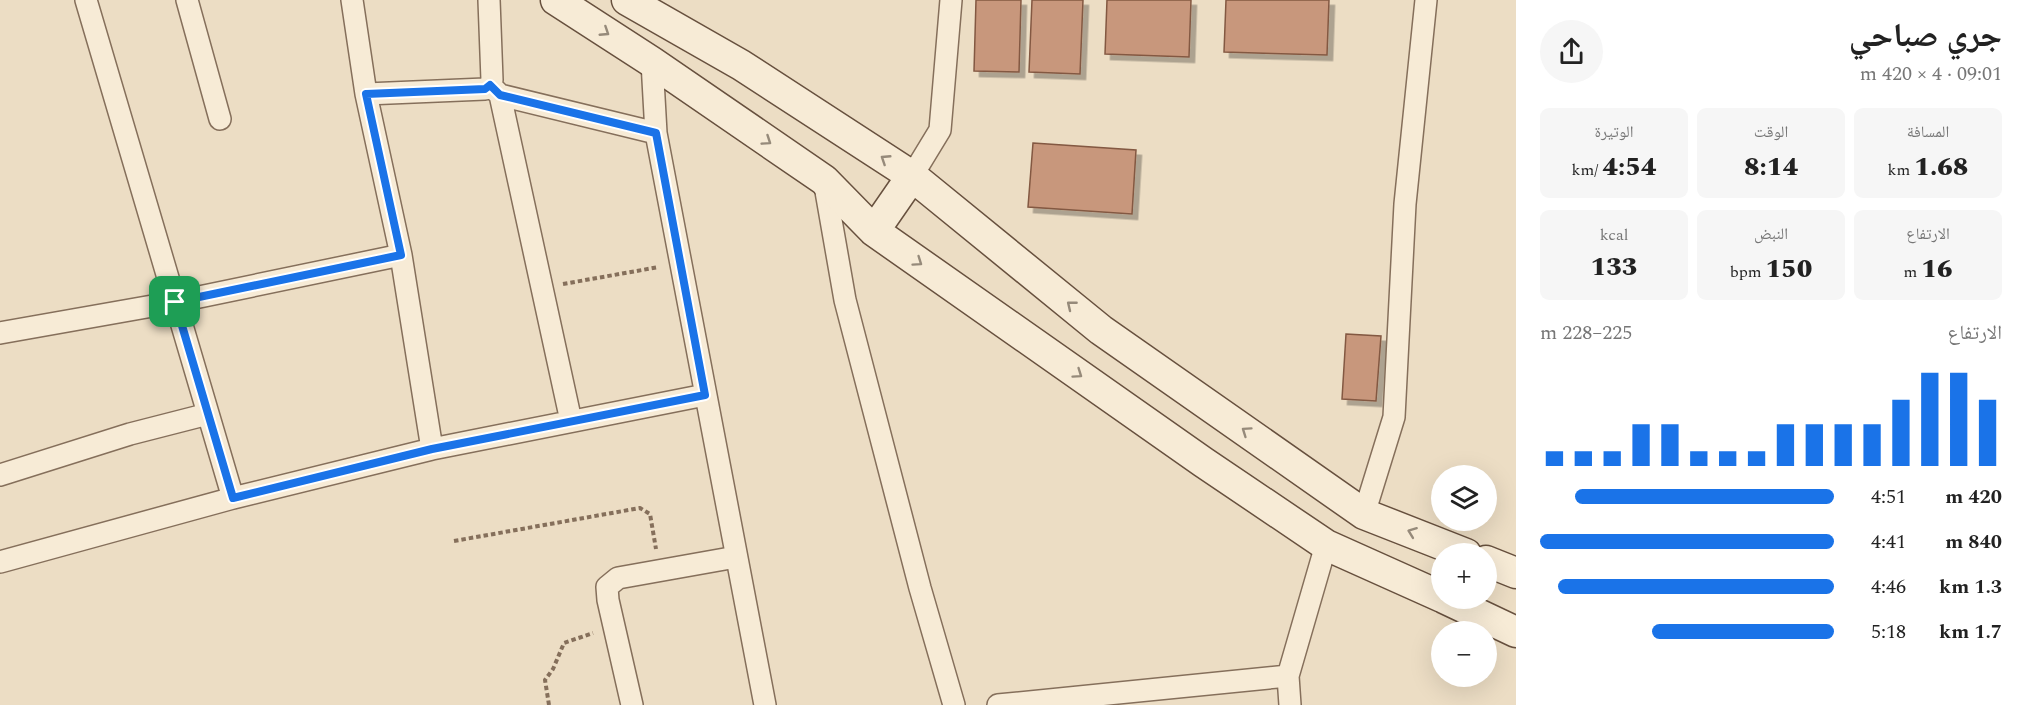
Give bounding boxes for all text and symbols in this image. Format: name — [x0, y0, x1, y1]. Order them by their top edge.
text: جري صباحي — [1849, 11, 2002, 61]
button: share — [1540, 20, 1603, 83]
one-way arrow — [599, 24, 609, 36]
text: 09:01 · 4 × 420 m — [1860, 59, 2002, 89]
text: الوتيرة — [1595, 120, 1633, 144]
text: الوقت — [1754, 120, 1788, 144]
text: المسافة — [1907, 120, 1949, 144]
one-way arrow — [760, 133, 771, 144]
text: 4:54 — [1602, 147, 1656, 187]
text: 8:14 — [1744, 147, 1798, 187]
text: 1.68 — [1914, 147, 1968, 187]
one-way arrow — [881, 154, 891, 166]
text: /km — [1572, 158, 1602, 182]
text: km — [1888, 158, 1914, 182]
text: النبض — [1754, 222, 1788, 246]
text: الارتفاع — [1906, 222, 1950, 246]
text: kcal — [1600, 223, 1628, 247]
text: 133 — [1591, 247, 1637, 287]
text: 150 — [1766, 249, 1812, 289]
text: 16 — [1921, 249, 1952, 289]
one-way arrow — [912, 255, 923, 266]
text: bpm — [1730, 260, 1766, 284]
text: m — [1904, 260, 1921, 284]
pin — [149, 276, 200, 327]
icon: arrive — [158, 285, 191, 318]
one-way arrow — [1067, 302, 1078, 313]
text: 225–228 m — [1540, 318, 1632, 348]
text: الارتفاع — [1947, 318, 2002, 348]
one-way arrow — [1072, 367, 1083, 378]
one-way arrow — [1242, 427, 1253, 438]
map controls — [1431, 465, 1497, 687]
button: layers — [1431, 465, 1497, 531]
text: 4:51 — [1871, 482, 1906, 512]
text: 420 m — [1945, 482, 2002, 512]
one-way arrow — [1407, 527, 1417, 540]
text: 4:41 — [1871, 527, 1906, 557]
text: 840 m — [1945, 527, 2002, 557]
button: + — [1431, 543, 1497, 609]
text: 4:46 — [1871, 572, 1906, 602]
text: 1.3 km — [1939, 572, 2002, 602]
text: 5:18 — [1871, 617, 1906, 647]
text: 1.7 km — [1939, 617, 2002, 647]
button: − — [1431, 621, 1497, 687]

